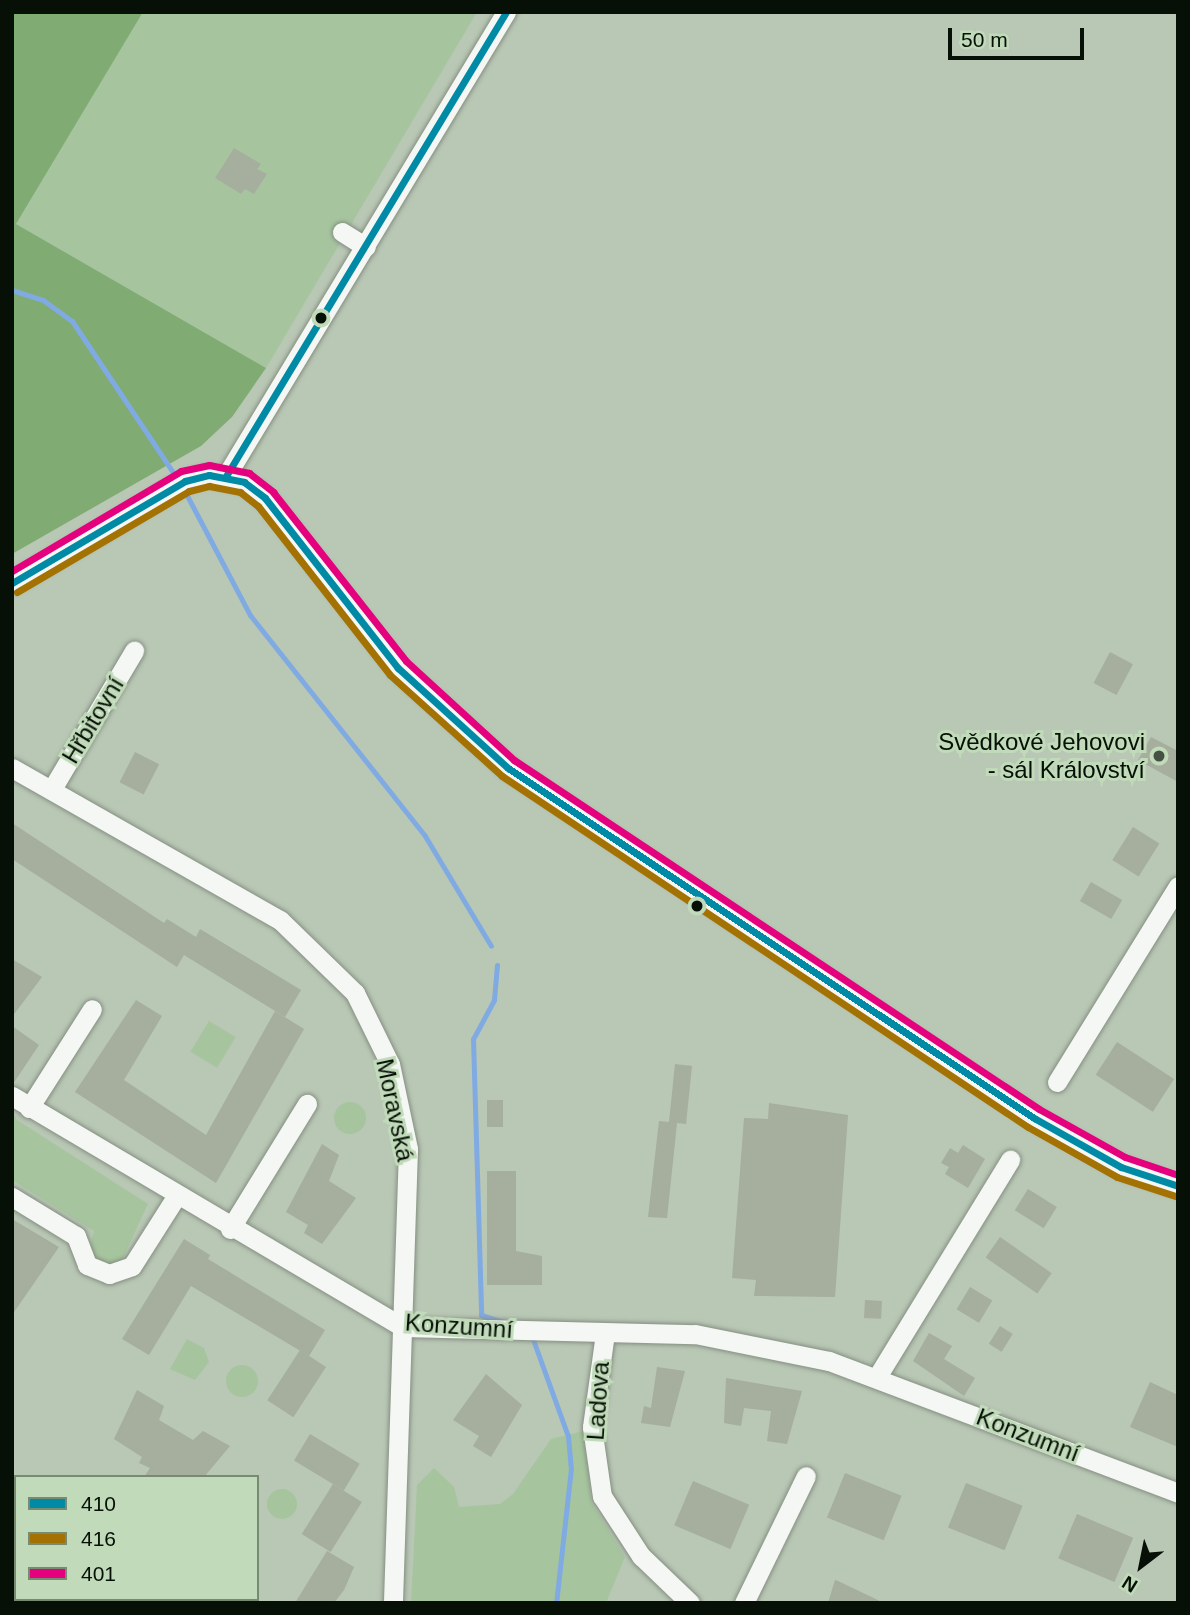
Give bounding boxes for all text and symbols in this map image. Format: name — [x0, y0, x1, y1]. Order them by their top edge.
scale bar — [952, 14, 1088, 58]
text: 50 m — [961, 28, 1008, 51]
unlabelled marker — [314, 311, 328, 325]
street label: Hřbitovní — [56, 671, 130, 769]
place label: Svědkové Jehovovi - sál Království — [938, 728, 1145, 784]
marker: Svědkové Jehovovi - sál Království — [1151, 748, 1167, 764]
unlabelled marker — [690, 899, 704, 913]
street label: Moravská — [370, 1056, 420, 1164]
street label: Konzumní — [404, 1308, 514, 1344]
street label: Ladova — [581, 1361, 615, 1441]
street label: Konzumní — [972, 1402, 1084, 1468]
legend — [14, 1475, 259, 1601]
text: 410 — [81, 1492, 116, 1515]
text: 416 — [81, 1527, 116, 1550]
north arrow — [1106, 1531, 1176, 1601]
text: 401 — [81, 1562, 116, 1585]
text: N — [1118, 1572, 1141, 1597]

